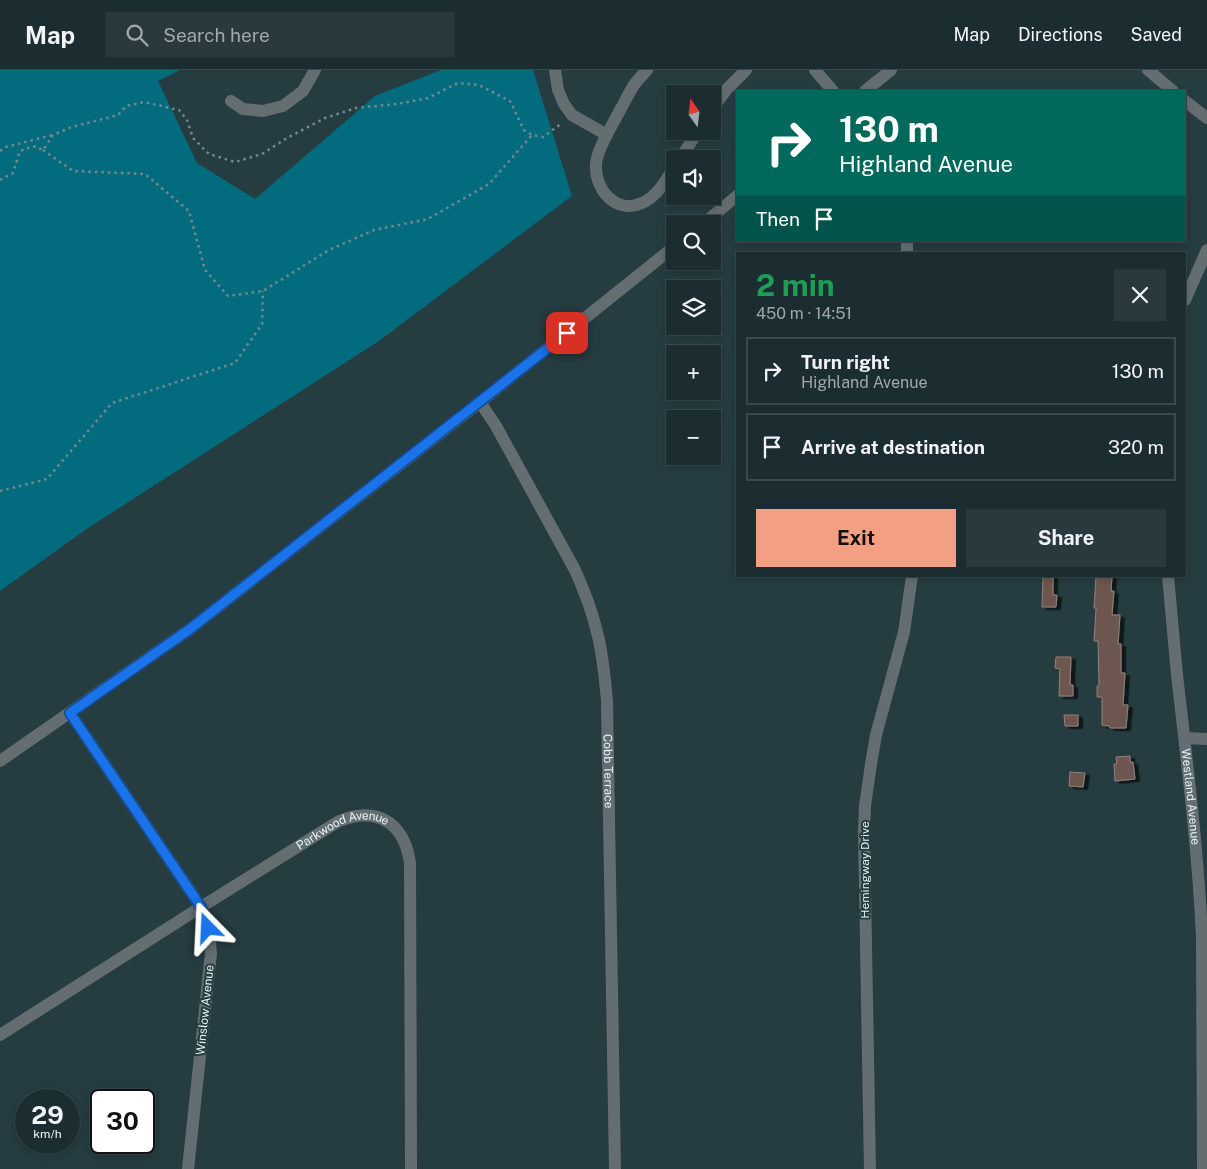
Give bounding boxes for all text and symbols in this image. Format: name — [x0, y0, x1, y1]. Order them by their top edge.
search box — [105, 12, 455, 57]
text: Map — [25, 21, 75, 49]
icon: search — [123, 21, 151, 49]
text: Search here — [163, 24, 270, 46]
text: Map — [953, 24, 990, 45]
text: Directions — [1018, 24, 1103, 45]
text: Saved — [1131, 24, 1182, 45]
north arrow — [666, 85, 721, 140]
map controls — [666, 85, 721, 465]
text: 130 m — [839, 109, 939, 150]
icon: right — [756, 110, 821, 175]
button: sound — [666, 150, 721, 205]
text: Highland Avenue — [839, 151, 1013, 177]
icon: arrive — [810, 205, 838, 233]
text: Then — [756, 208, 800, 230]
button: search — [666, 215, 721, 270]
text: 2 min — [756, 267, 835, 303]
button: close — [1114, 269, 1166, 321]
button: layers — [666, 280, 721, 335]
text: 450 m · 14:51 — [756, 304, 852, 323]
pin — [546, 312, 588, 354]
icon: arrive — [553, 319, 581, 347]
button: + — [666, 345, 721, 400]
text: Turn right — [801, 351, 890, 373]
icon: right — [758, 357, 786, 385]
text: 130 m — [1112, 360, 1164, 382]
text: Highland Avenue — [801, 373, 928, 392]
button: − — [666, 410, 721, 465]
icon: arrive — [758, 433, 786, 461]
text: Arrive at destination — [801, 436, 985, 458]
text: 320 m — [1108, 436, 1164, 458]
button: Exit — [756, 509, 956, 567]
button: Share — [966, 509, 1166, 567]
street label: Cobb Terrace — [601, 734, 616, 809]
street label: Westland Avenue — [1179, 748, 1203, 846]
street label: Parkwood Avenue — [294, 808, 392, 853]
street label: Hemingway Drive — [858, 821, 872, 919]
position arrow — [181, 901, 233, 953]
street label: Winslow Avenue — [193, 964, 217, 1056]
speed limit sign: 30 — [90, 1089, 155, 1154]
text: 29 — [31, 1100, 64, 1130]
text: km/h — [33, 1127, 62, 1141]

